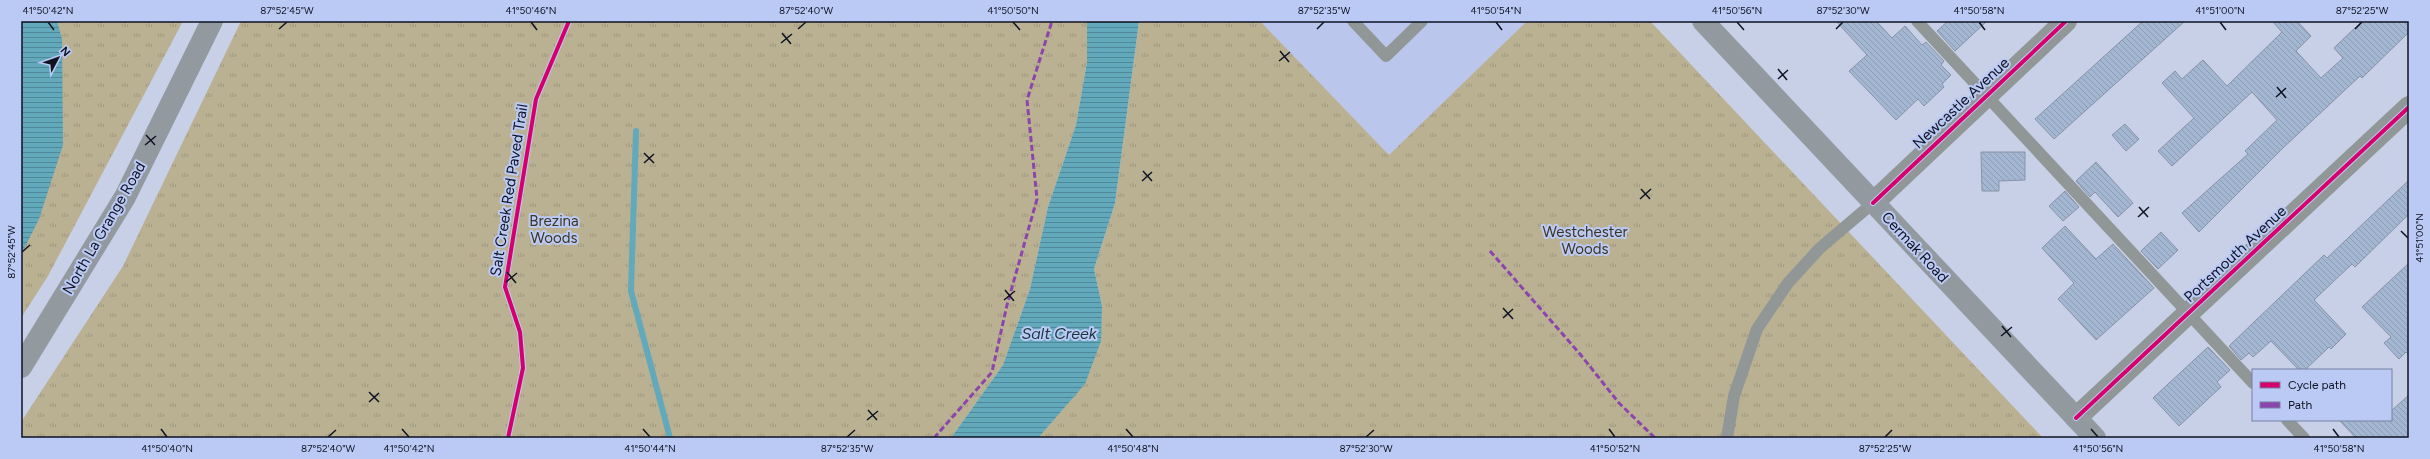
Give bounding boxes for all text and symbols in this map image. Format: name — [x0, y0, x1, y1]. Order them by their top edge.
text: 41°50'42"N — [23, 4, 73, 17]
text: 87°52'45"W — [260, 4, 314, 17]
text: 41°50'46"N — [506, 4, 557, 17]
text: 87°52'40"W — [779, 4, 833, 17]
text: 41°50'50"N — [987, 4, 1039, 17]
text: 87°52'35"W — [1298, 4, 1351, 17]
text: 41°50'54"N — [1470, 4, 1522, 17]
text: 41°50'56"N — [1712, 4, 1762, 17]
text: 87°52'30"W — [1816, 4, 1870, 17]
text: 41°50'58"N — [1953, 4, 2005, 17]
text: 41°51'00"N — [2195, 4, 2245, 17]
text: 87°52'25"W — [2336, 4, 2389, 17]
north arrow — [38, 38, 78, 78]
text: N — [57, 44, 73, 59]
street label: Newcastle Avenue — [1909, 54, 2013, 152]
street label: Salt Creek Red Paved Trail — [486, 103, 532, 277]
street label: North La Grange Road — [59, 159, 149, 297]
street label: Portsmouth Avenue — [2180, 202, 2290, 306]
street label: Cermak Road — [1878, 208, 1952, 286]
park label: Brezina Woods — [529, 212, 579, 247]
text: 41°51'00"N — [2413, 213, 2426, 263]
park label: Westchester Woods — [1542, 223, 1628, 258]
text: 87°52'45"W — [5, 225, 18, 279]
water label: Salt Creek — [1021, 324, 1098, 343]
legend — [2252, 369, 2392, 421]
text: Cycle path — [2288, 378, 2346, 392]
text: Path — [2288, 398, 2312, 412]
text: 41°50'40"N — [141, 442, 193, 455]
text: 87°52'40"W — [301, 442, 355, 455]
text: 41°50'42"N — [384, 442, 434, 455]
text: 41°50'44"N — [624, 442, 676, 455]
text: 87°52'35"W — [821, 442, 874, 455]
text: 41°50'48"N — [1107, 442, 1159, 455]
text: 87°52'30"W — [1339, 442, 1393, 455]
text: 41°50'52"N — [1590, 442, 1640, 455]
text: 87°52'25"W — [1859, 442, 1912, 455]
text: 41°50'56"N — [2073, 442, 2123, 455]
text: 41°50'58"N — [2313, 442, 2365, 455]

